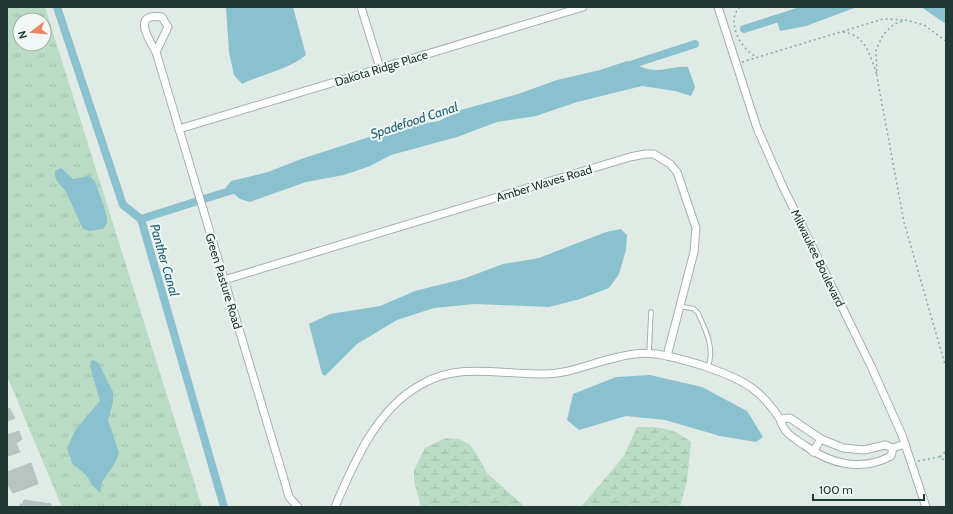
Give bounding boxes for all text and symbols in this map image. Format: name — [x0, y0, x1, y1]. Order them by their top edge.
north arrow — [12, 12, 52, 52]
text: N — [15, 29, 30, 40]
street label: Dakota Ridge Place — [333, 47, 429, 89]
water label: Spadefood Canal — [368, 98, 460, 142]
street label: Amber Waves Road — [494, 161, 594, 205]
street label: Milwaukee Boulevard — [788, 207, 848, 309]
water label: Panther Canal — [147, 222, 183, 298]
street label: Green Pasture Road — [202, 231, 246, 331]
scale bar — [813, 476, 924, 502]
text: 100 m — [819, 482, 853, 497]

